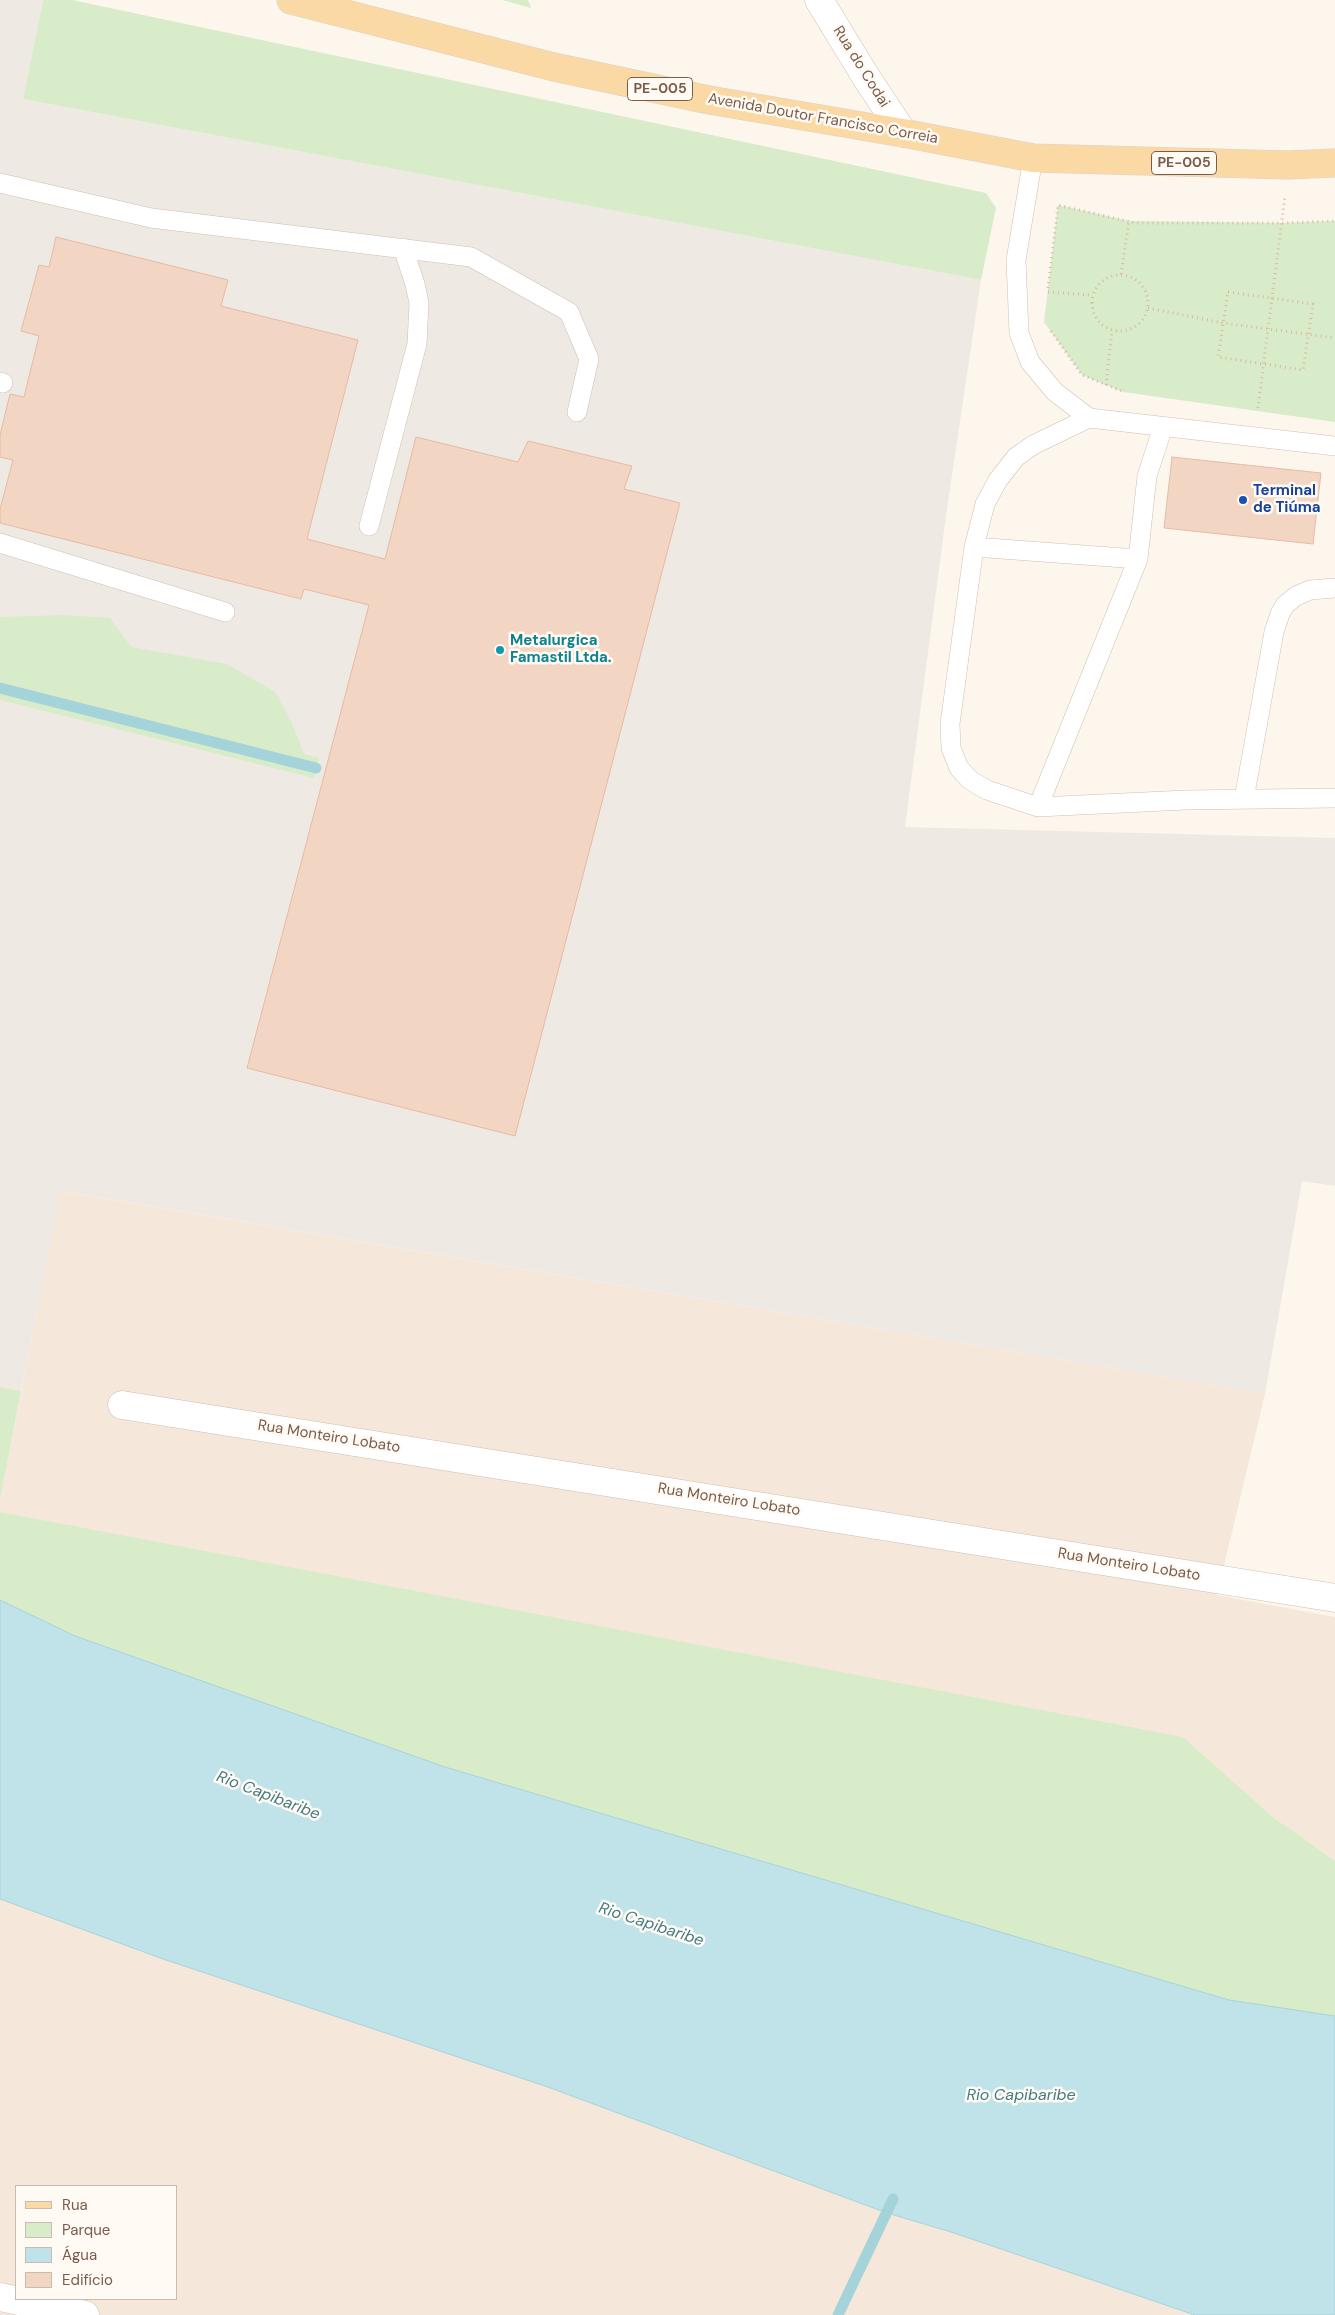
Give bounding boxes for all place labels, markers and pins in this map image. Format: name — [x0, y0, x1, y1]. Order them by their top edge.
place label: Terminal de Tiúma — [1253, 482, 1321, 517]
marker: Terminal de Tiúma — [1237, 494, 1249, 506]
place label: Metalurgica Famastil Ltda. — [510, 632, 612, 667]
marker: Metalurgica Famastil Ltda. — [494, 644, 506, 656]

